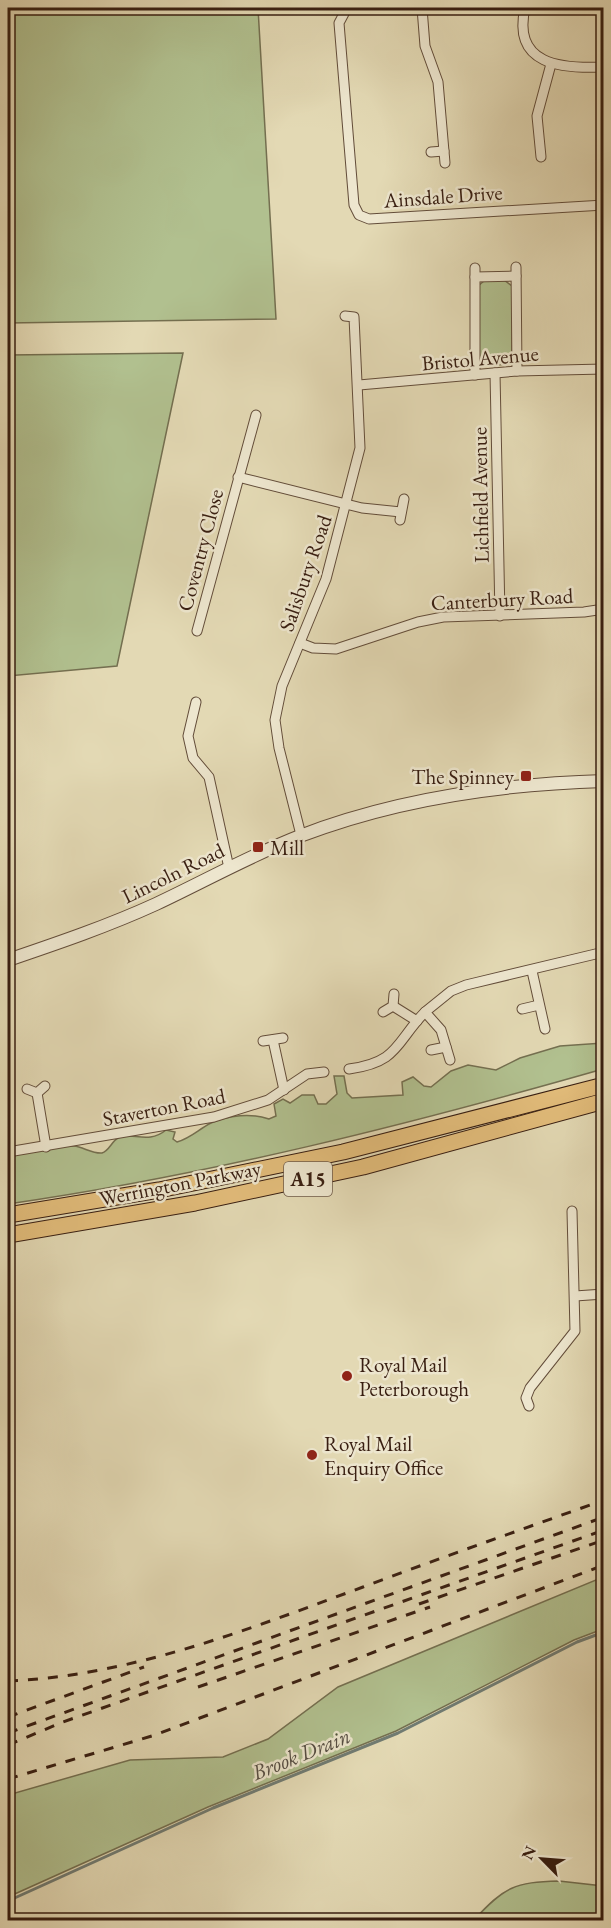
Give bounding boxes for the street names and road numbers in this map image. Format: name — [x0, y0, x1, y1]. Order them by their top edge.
street label: Ainsdale Drive — [382, 178, 503, 214]
street label: Bristol Avenue — [420, 339, 540, 377]
street label: Lichfield Avenue — [465, 427, 495, 563]
street label: Coventry Close — [171, 486, 229, 614]
street label: Salisbury Road — [272, 511, 338, 635]
street label: Canterbury Road — [430, 582, 574, 616]
street label: Lincoln Road — [117, 836, 229, 909]
street label: Staverton Road — [100, 1082, 228, 1132]
street label: Werrington Parkway — [97, 1154, 264, 1212]
road number: A15 — [284, 1162, 332, 1196]

